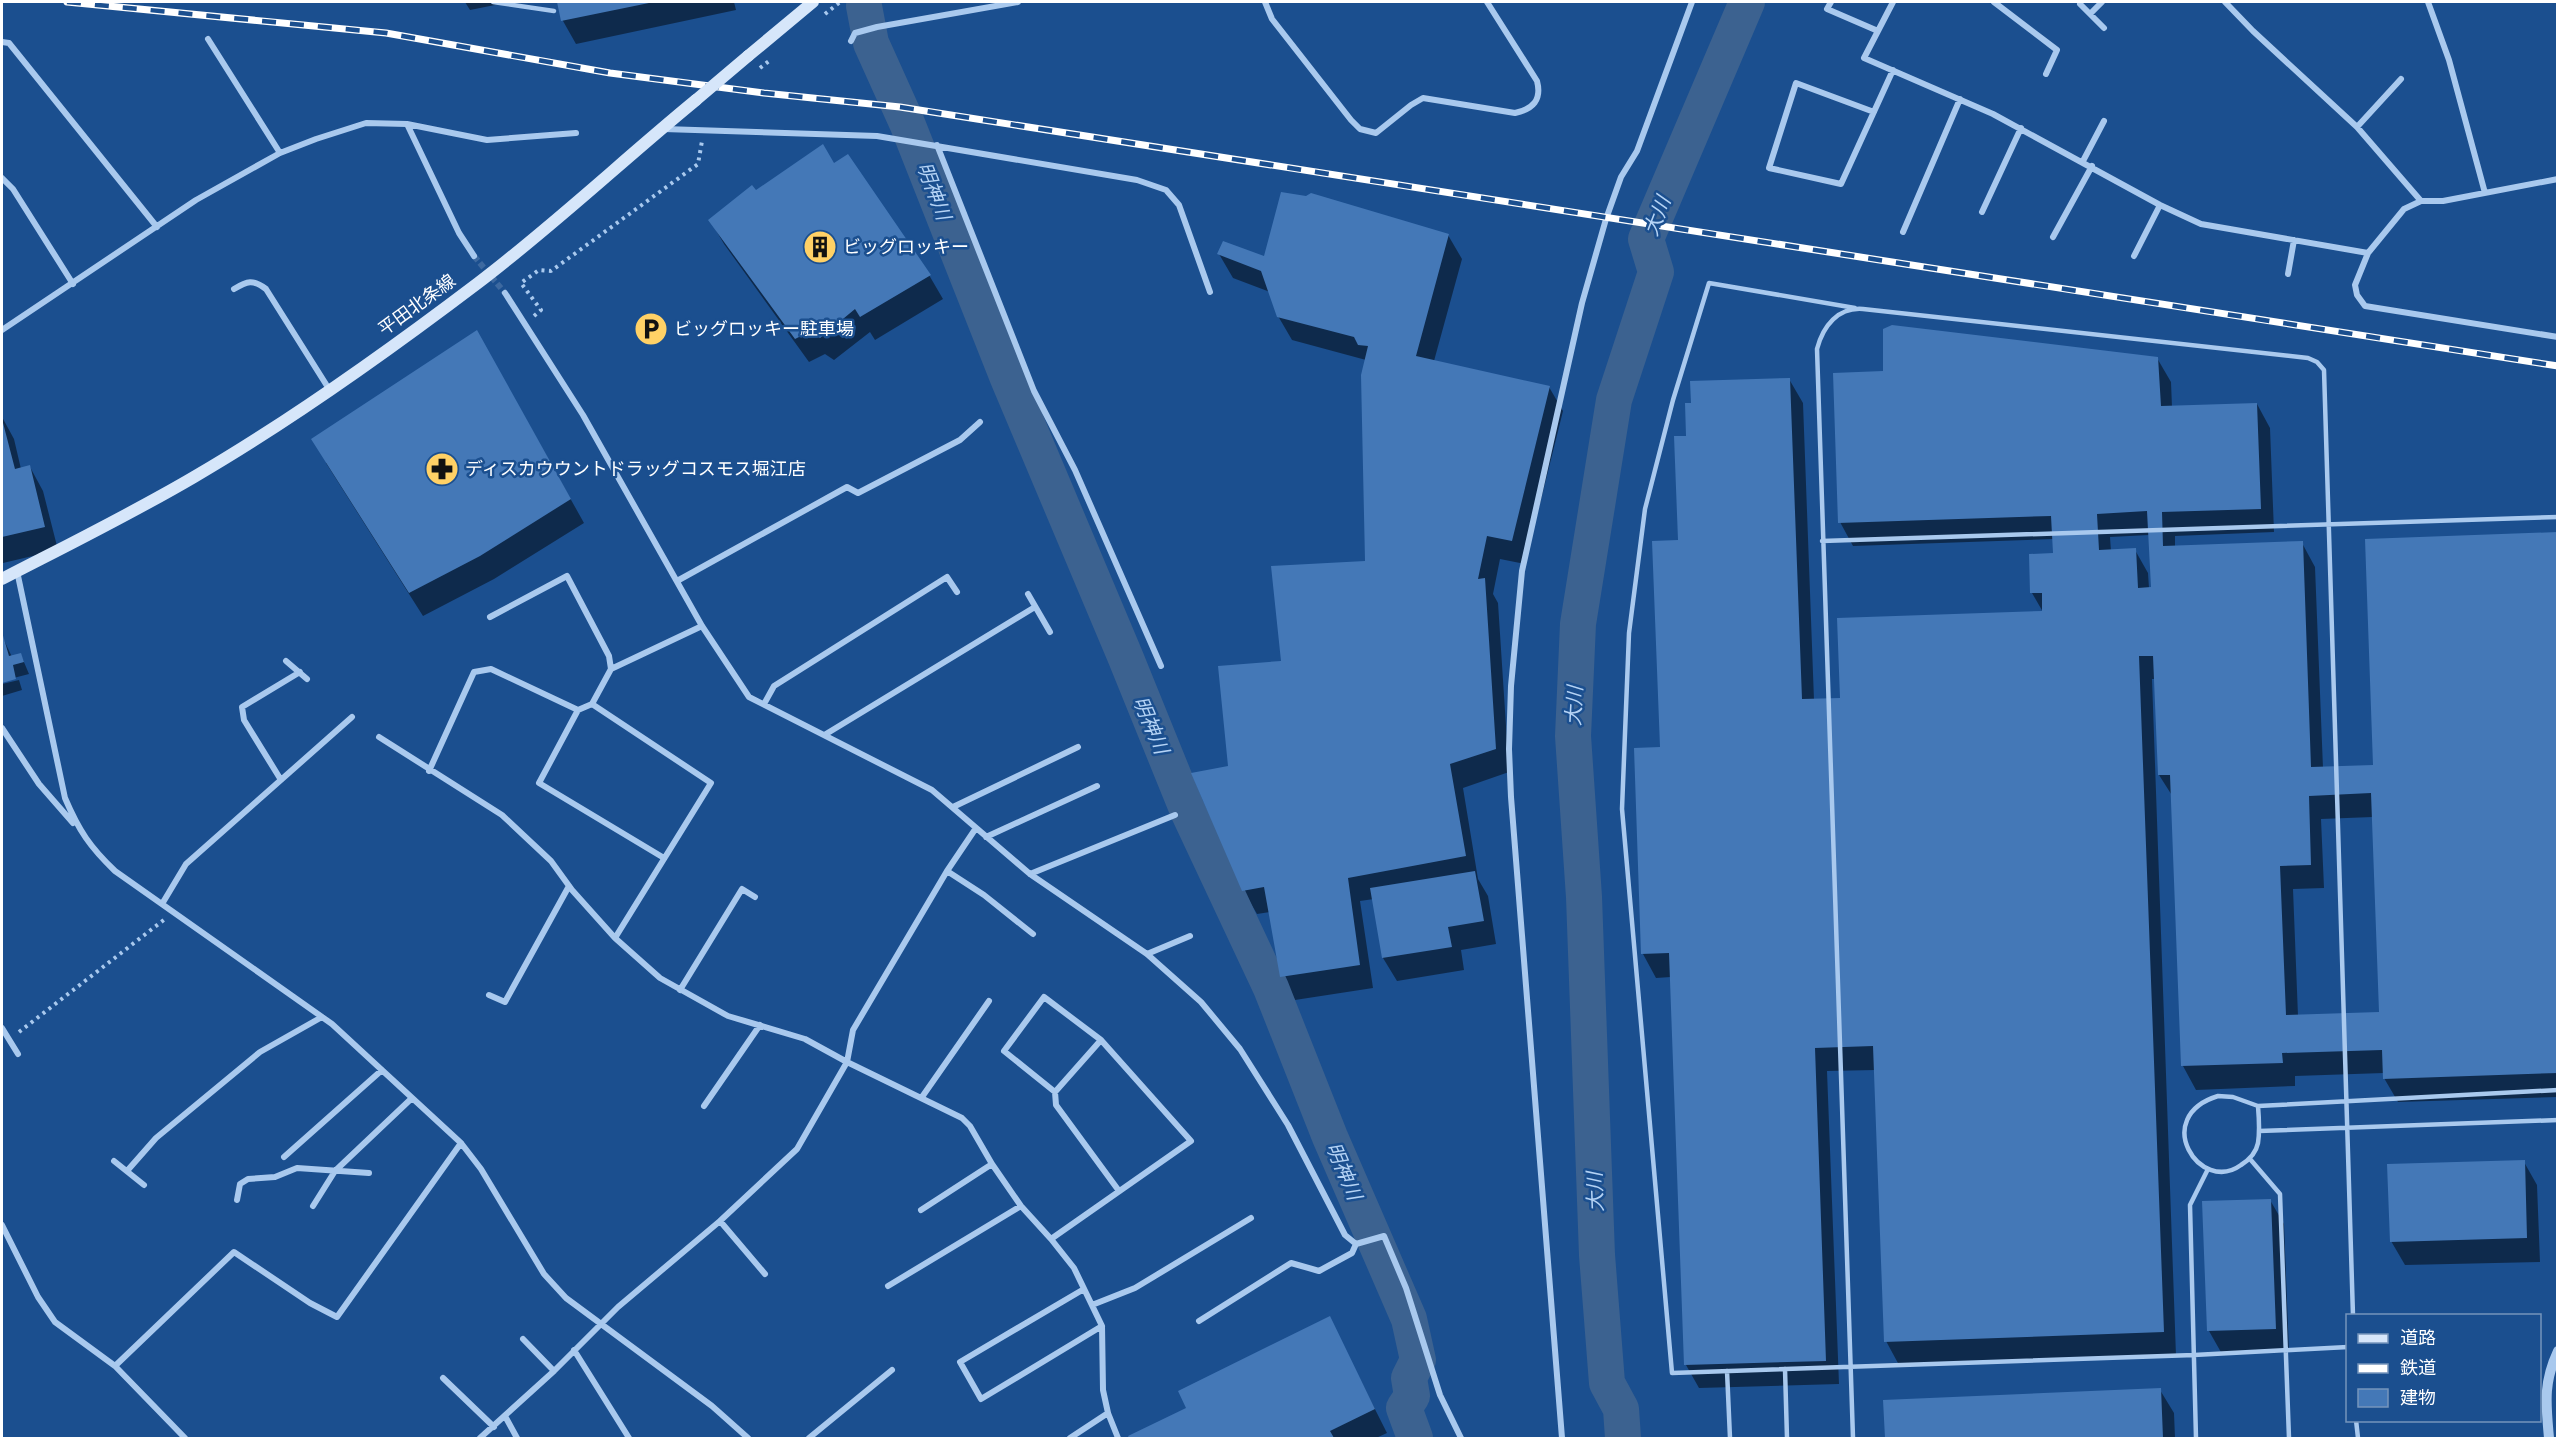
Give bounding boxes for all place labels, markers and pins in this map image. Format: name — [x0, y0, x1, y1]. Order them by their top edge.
building icon: ビッグロッキー — [802, 229, 838, 265]
place label: ビッグロッキー — [843, 235, 969, 257]
parking icon: ビッグロッキー駐車場 — [633, 311, 669, 347]
place label: ビッグロッキー駐車場 — [674, 317, 854, 339]
pharmacy icon: ディスカウウントドラッグコスモス堀江店 — [424, 451, 460, 487]
place label: ディスカウウントドラッグコスモス堀江店 — [465, 457, 806, 479]

